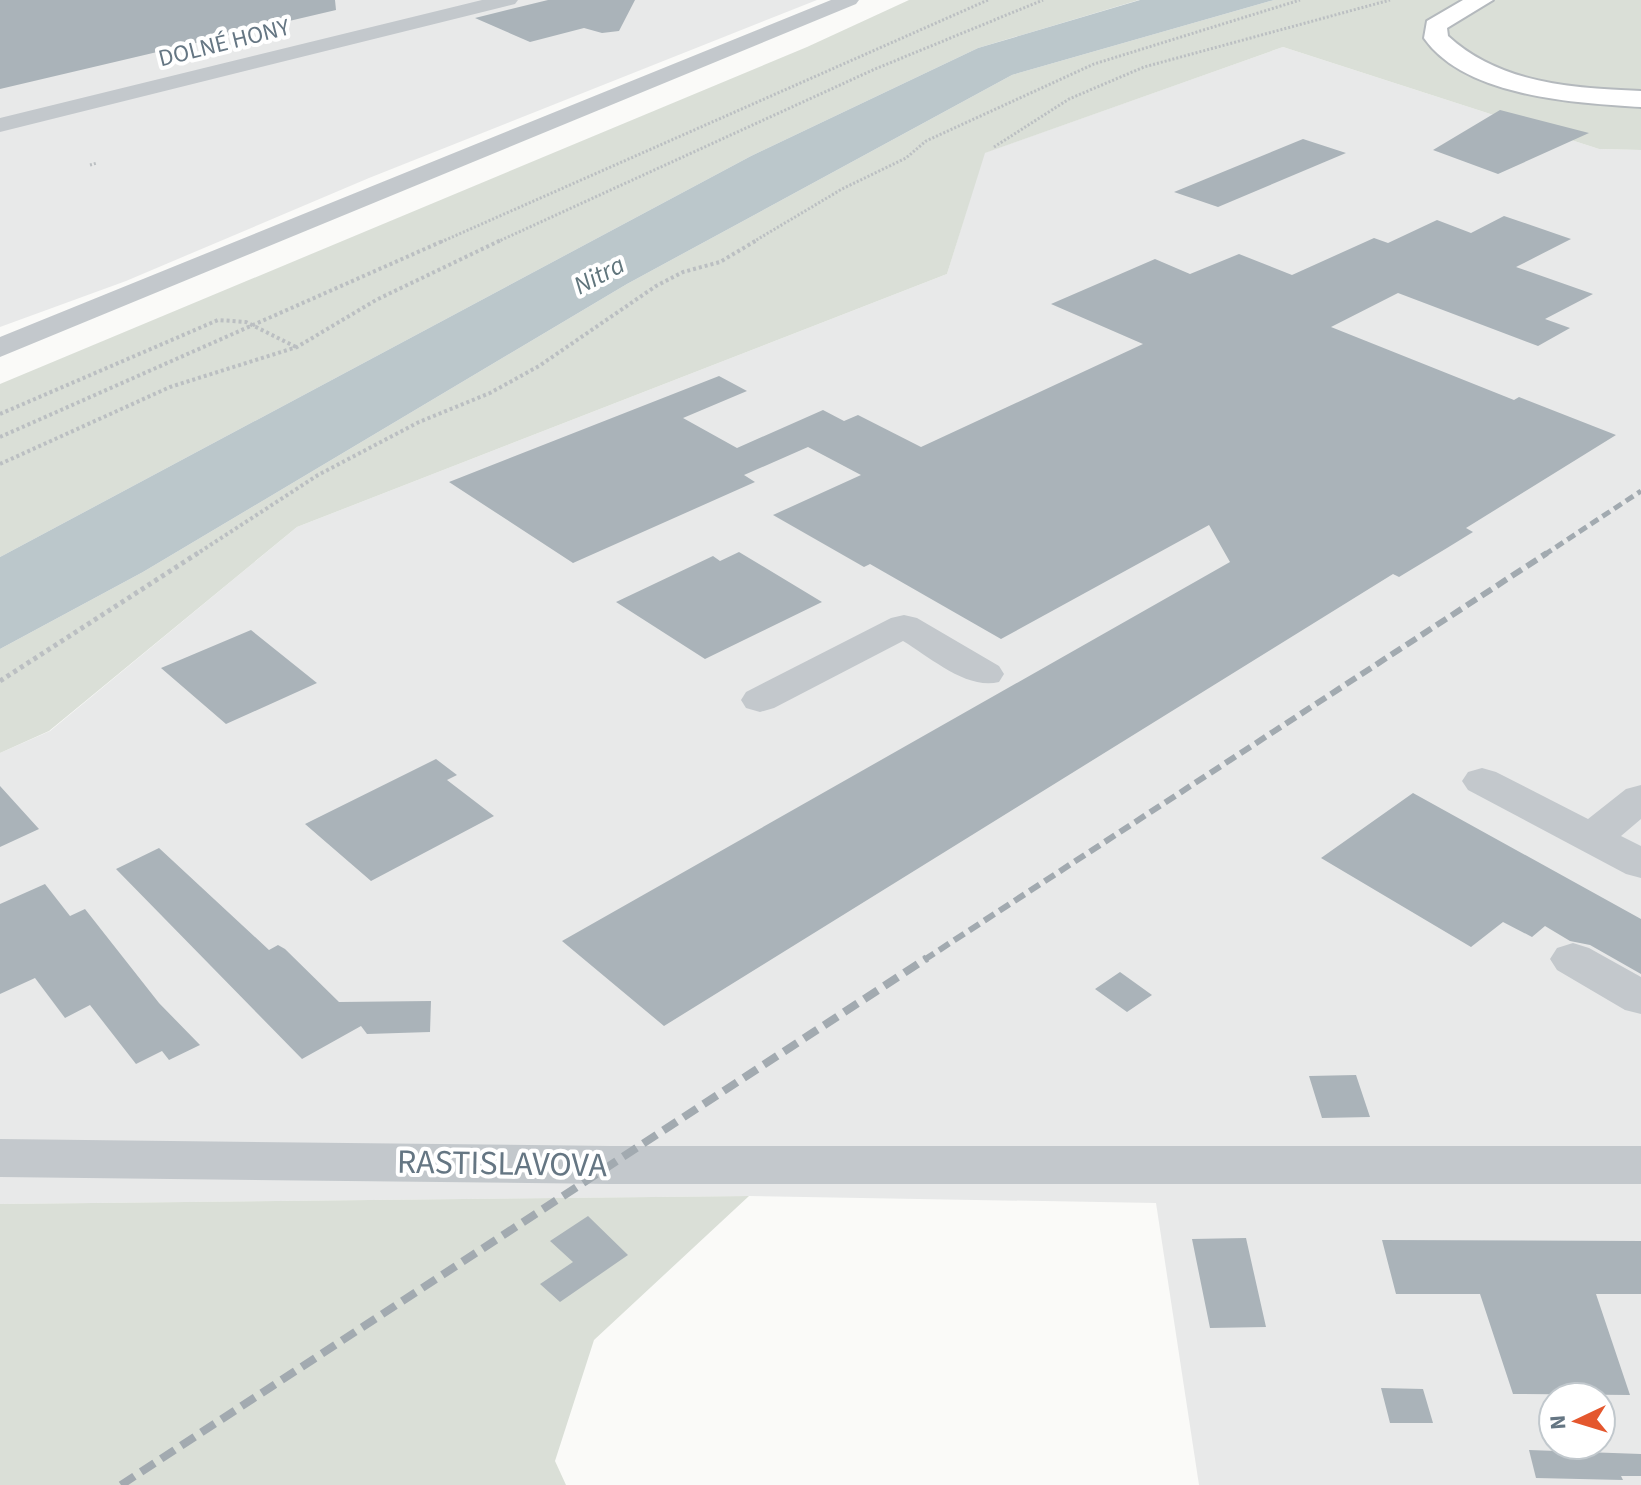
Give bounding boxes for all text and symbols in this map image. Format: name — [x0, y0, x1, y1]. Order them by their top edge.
street label: DOLNÉ HONY — [155, 10, 294, 76]
water label: Nitra — [567, 246, 631, 304]
street label: RASTISLAVOVA — [397, 1138, 608, 1190]
north arrow — [1537, 1381, 1617, 1461]
text: N — [1542, 1414, 1575, 1431]

